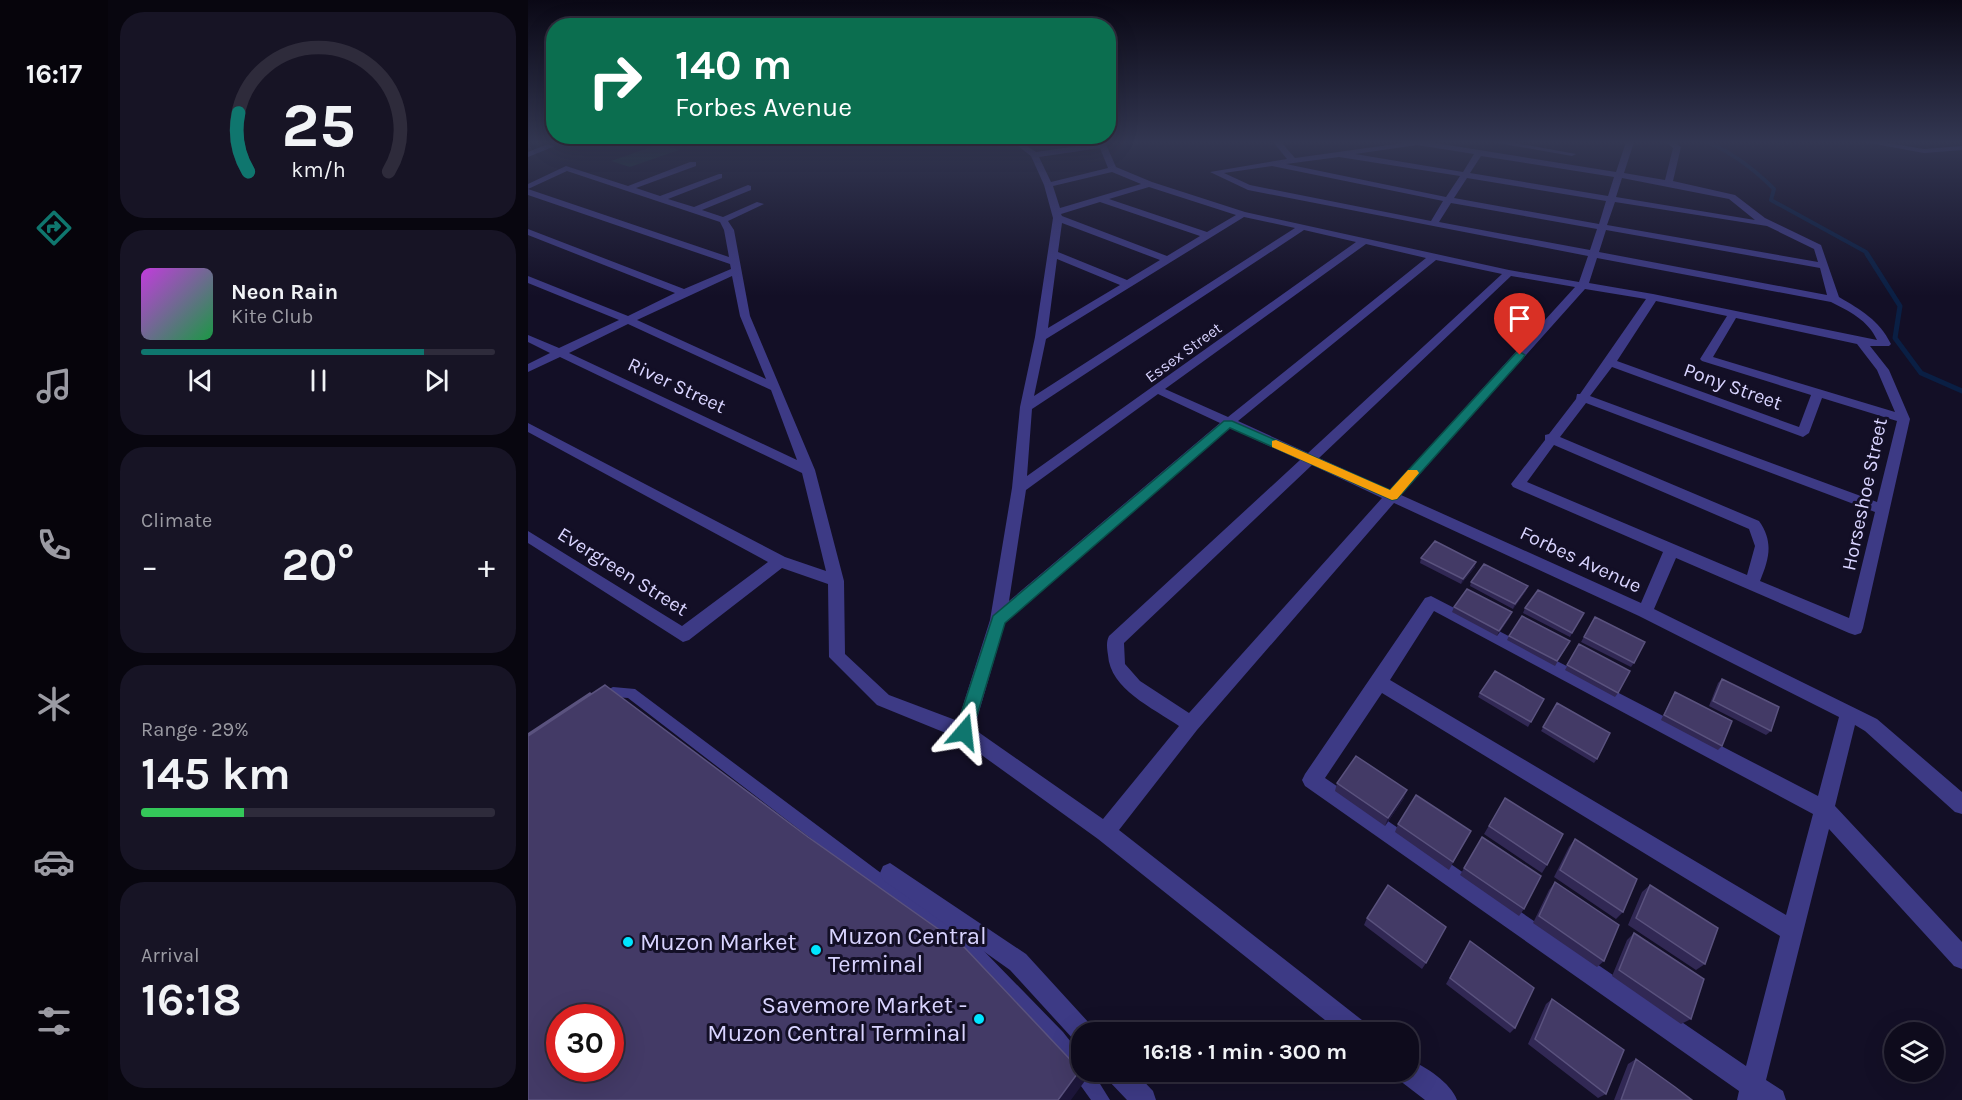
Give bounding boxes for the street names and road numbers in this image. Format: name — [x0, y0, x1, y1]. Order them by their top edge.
street label: Essex Street — [1141, 318, 1225, 387]
street label: River Street — [624, 353, 730, 418]
street label: Pony Street — [1680, 358, 1786, 415]
street label: Horseshoe Street — [1837, 415, 1892, 573]
street label: Forbes Avenue — [1516, 521, 1645, 598]
street label: Evergreen Street — [553, 522, 693, 621]

